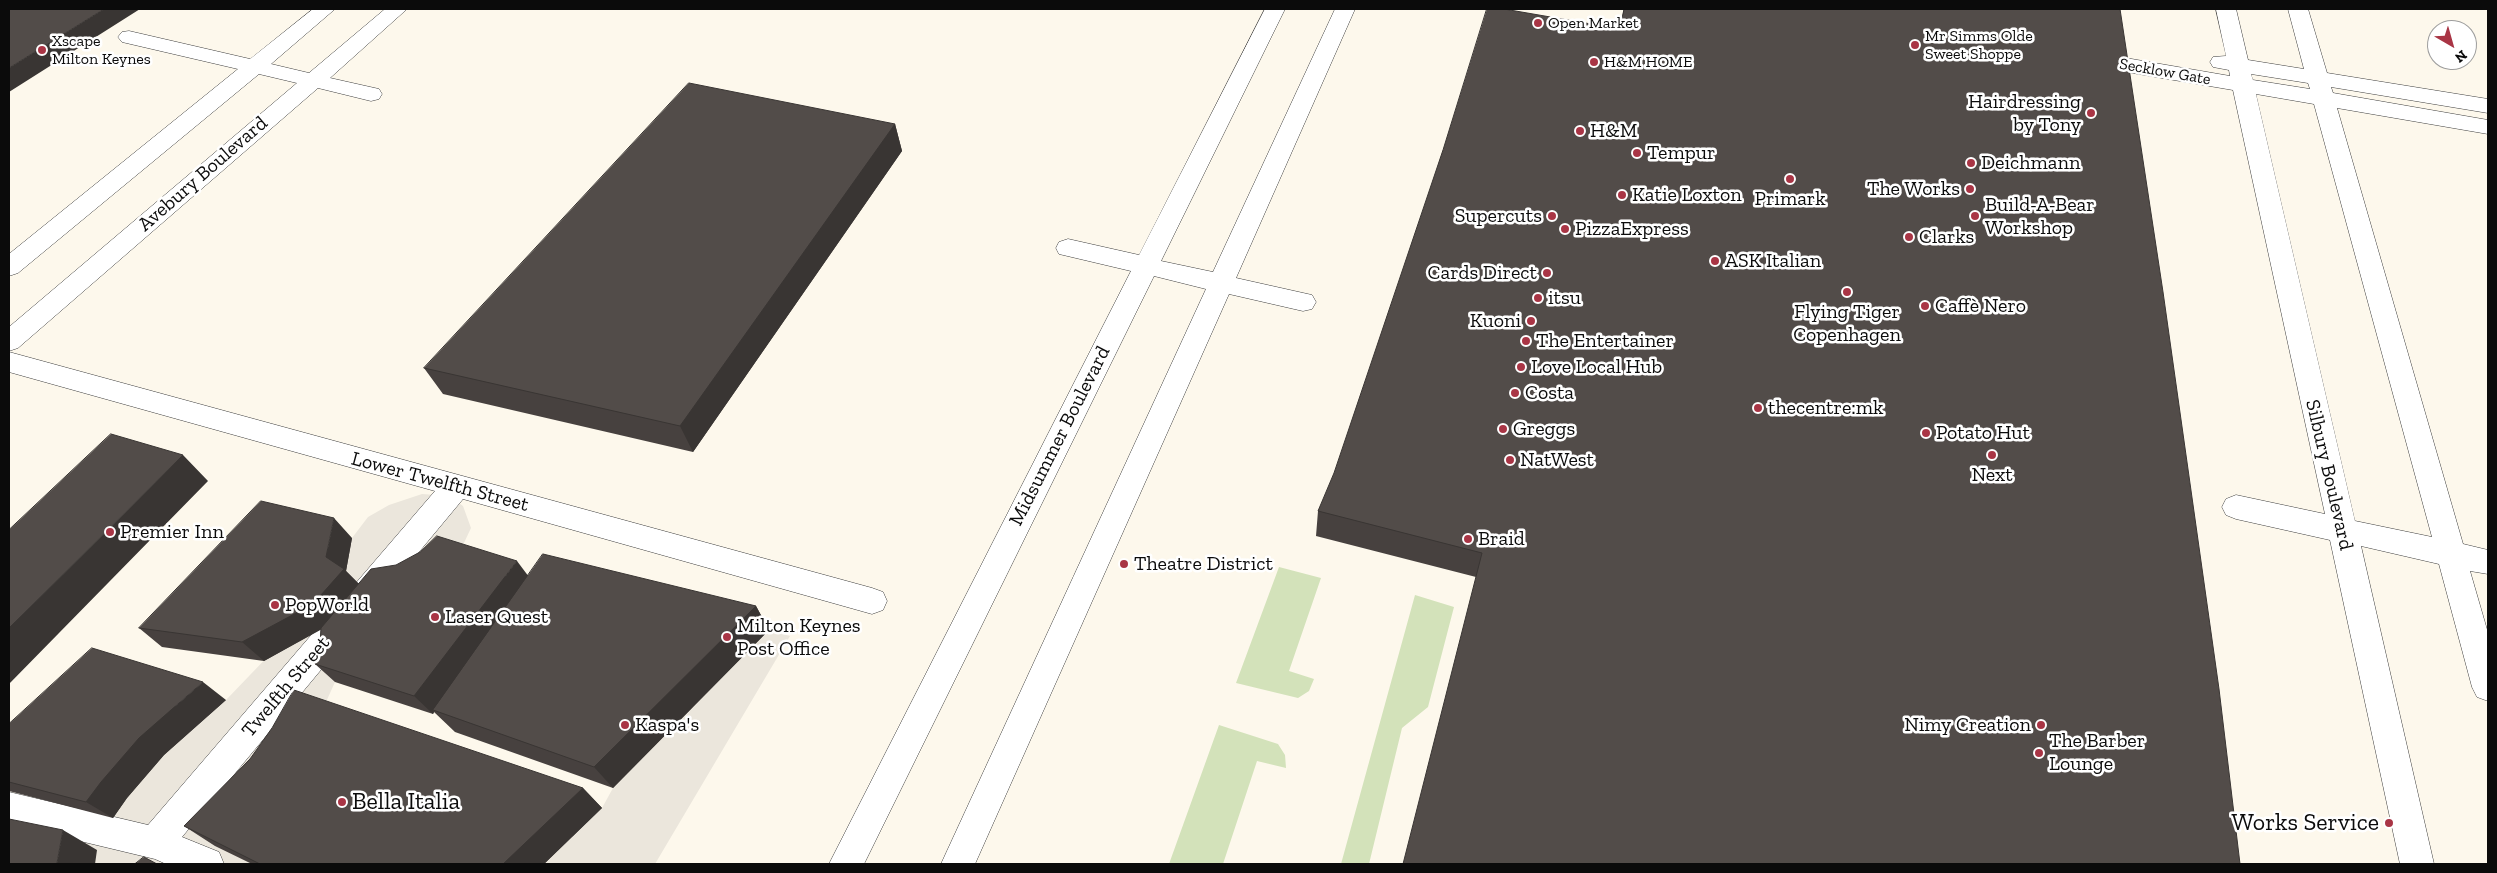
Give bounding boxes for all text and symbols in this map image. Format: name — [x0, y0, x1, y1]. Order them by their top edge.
place label: Open Market — [1548, 13, 1639, 33]
marker: Open Market — [1532, 17, 1544, 29]
north arrow — [2427, 20, 2477, 70]
place label: Mr Simms Olde Sweet Shoppe — [1925, 26, 2033, 64]
place label: Xscape Milton Keynes — [52, 31, 151, 69]
marker: Mr Simms Olde Sweet Shoppe — [1909, 39, 1921, 51]
marker: Xscape Milton Keynes — [36, 44, 48, 56]
text: N — [2452, 46, 2470, 66]
place label: H&M HOME — [1604, 52, 1692, 72]
street label: Secklow Gate — [2118, 55, 2212, 89]
marker: H&M HOME — [1588, 56, 1600, 68]
place label: Hairdressing by Tony — [1968, 90, 2081, 137]
marker: Hairdressing by Tony — [2085, 107, 2097, 119]
street label: Avebury Boulevard — [133, 111, 273, 237]
place label: H&M — [1590, 119, 1637, 143]
marker: H&M — [1574, 125, 1586, 137]
place label: Tempur — [1647, 141, 1715, 165]
marker: Tempur — [1631, 147, 1643, 159]
place label: Deichmann — [1981, 151, 2080, 175]
marker: Deichmann — [1965, 157, 1977, 169]
marker: Primark — [1784, 173, 1796, 185]
place label: The Works — [1867, 177, 1960, 201]
place label: Katie Loxton — [1632, 183, 1742, 207]
marker: The Works — [1964, 183, 1976, 195]
place label: Primark — [1754, 187, 1826, 211]
marker: Katie Loxton — [1616, 189, 1628, 201]
place label: Build-A-Bear Workshop — [1985, 193, 2095, 240]
place label: Supercuts — [1455, 204, 1542, 228]
marker: Supercuts — [1546, 210, 1558, 222]
marker: Build-A-Bear Workshop — [1969, 210, 1981, 222]
place label: PizzaExpress — [1575, 217, 1689, 241]
marker: PizzaExpress — [1559, 223, 1571, 235]
place label: Clarks — [1919, 225, 1974, 249]
marker: Clarks — [1903, 231, 1915, 243]
place label: ASK Italian — [1725, 249, 1821, 273]
marker: ASK Italian — [1709, 255, 1721, 267]
place label: Cards Direct — [1428, 261, 1537, 285]
marker: Cards Direct — [1541, 267, 1553, 279]
place label: itsu — [1548, 286, 1581, 310]
marker: Flying Tiger Copenhagen — [1841, 286, 1853, 298]
marker: itsu — [1532, 292, 1544, 304]
place label: Caffè Nero — [1935, 294, 2026, 318]
place label: Flying Tiger Copenhagen — [1793, 300, 1901, 347]
marker: Caffè Nero — [1919, 300, 1931, 312]
place label: Kuoni — [1470, 309, 1521, 333]
marker: Kuoni — [1525, 315, 1537, 327]
place label: The Entertainer — [1536, 329, 1674, 353]
marker: The Entertainer — [1520, 335, 1532, 347]
street label: Midsummer Boulevard — [1004, 342, 1116, 530]
place label: Love Local Hub — [1531, 355, 1662, 379]
marker: Love Local Hub — [1515, 361, 1527, 373]
place label: Costa — [1525, 381, 1574, 405]
marker: Costa — [1509, 387, 1521, 399]
place label: thecentre:mk — [1768, 396, 1883, 420]
street label: Silbury Boulevard — [2300, 397, 2358, 553]
marker: thecentre:mk — [1752, 402, 1764, 414]
place label: Greggs — [1513, 417, 1575, 441]
place label: Potato Hut — [1936, 421, 2030, 445]
marker: Greggs — [1497, 423, 1509, 435]
marker: Potato Hut — [1920, 427, 1932, 439]
street label: Lower Twelfth Street — [349, 447, 531, 517]
place label: NatWest — [1520, 448, 1594, 472]
marker: Next — [1986, 449, 1998, 461]
marker: NatWest — [1504, 454, 1516, 466]
place label: Next — [1971, 463, 2013, 487]
place label: Premier Inn — [120, 520, 224, 544]
marker: Premier Inn — [104, 526, 116, 538]
place label: Braid — [1478, 527, 1525, 551]
marker: Braid — [1462, 533, 1474, 545]
place label: Theatre District — [1134, 552, 1273, 576]
marker: Theatre District — [1118, 558, 1130, 570]
place label: PopWorld — [285, 593, 369, 617]
marker: PopWorld — [269, 599, 281, 611]
place label: Laser Quest — [445, 605, 548, 629]
marker: Laser Quest — [429, 611, 441, 623]
place label: Milton Keynes Post Office — [737, 614, 861, 661]
marker: Milton Keynes Post Office — [721, 631, 733, 643]
street label: Twelfth Street — [237, 632, 335, 742]
place label: Kaspa's — [635, 713, 699, 737]
place label: Nimy Creation — [1904, 713, 2031, 737]
marker: Kaspa's — [619, 719, 631, 731]
marker: Nimy Creation — [2035, 719, 2047, 731]
place label: The Barber Lounge — [2049, 729, 2145, 776]
marker: The Barber Lounge — [2033, 747, 2045, 759]
place label: Bella Italia — [352, 788, 460, 816]
marker: Bella Italia — [336, 796, 348, 808]
place label: Works Service — [2232, 809, 2379, 837]
marker: Works Service — [2383, 817, 2395, 829]

